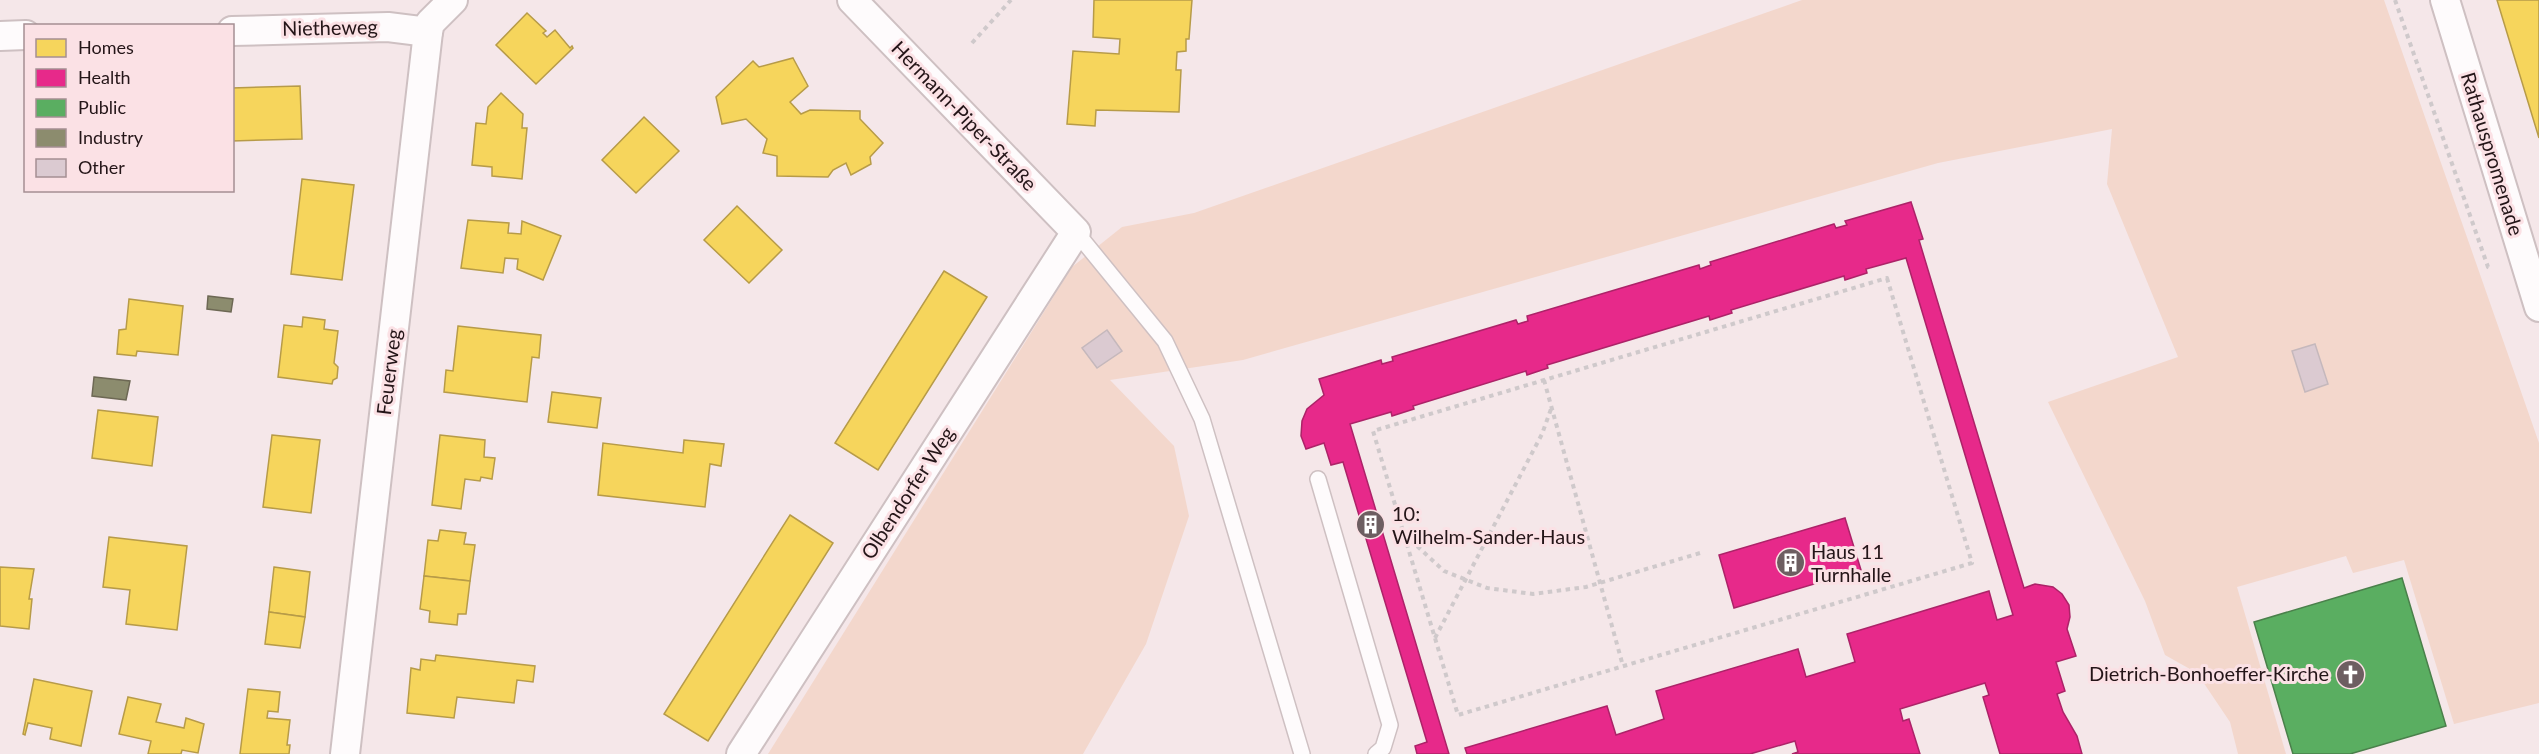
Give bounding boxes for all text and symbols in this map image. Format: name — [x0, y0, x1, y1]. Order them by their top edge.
street label: Nietheweg — [282, 14, 378, 40]
legend — [24, 24, 234, 192]
text: Homes — [78, 36, 134, 58]
street label: Hermann-Piper-Straße — [887, 36, 1042, 195]
text: Health — [78, 66, 131, 88]
street label: Rathauspromenade — [2457, 69, 2529, 238]
text: Public — [78, 96, 126, 118]
text: Industry — [78, 126, 144, 148]
text: Other — [78, 156, 125, 178]
street label: Feuerweg — [371, 327, 405, 416]
street label: Olbendorfer Weg — [855, 422, 959, 563]
place label: 10: Wilhelm-Sander-Haus — [1392, 501, 1585, 548]
building icon: 10: Wilhelm-Sander-Haus — [1355, 509, 1387, 541]
place label: Haus 11 Turnhalle — [1811, 539, 1891, 586]
building icon: Haus 11 Turnhalle — [1774, 547, 1806, 579]
church icon: Dietrich-Bonhoeffer-Kirche — [2334, 658, 2366, 690]
place label: Dietrich-Bonhoeffer-Kirche — [2089, 661, 2329, 685]

